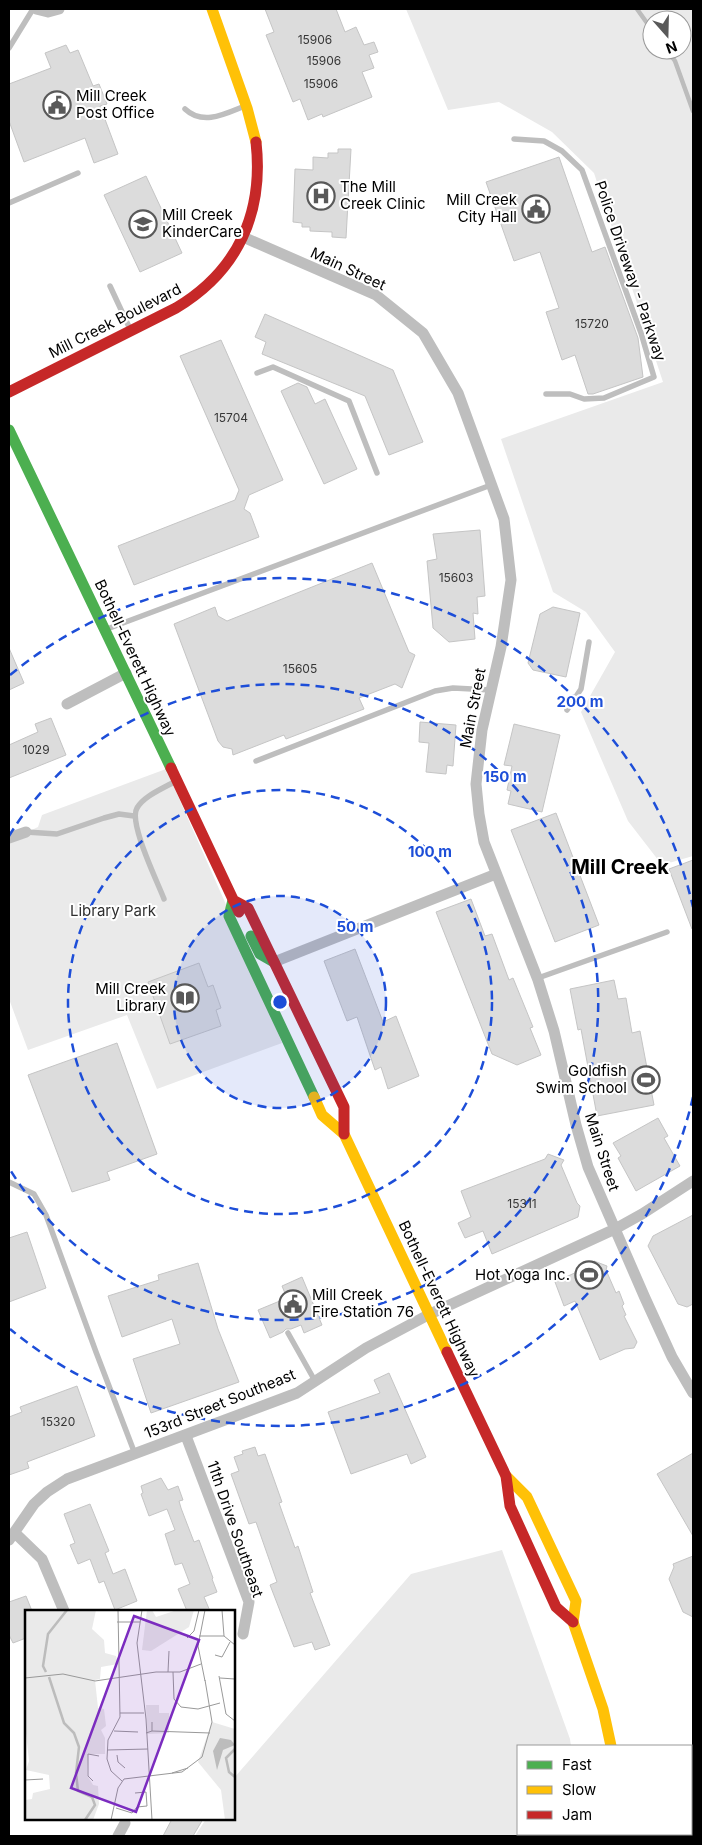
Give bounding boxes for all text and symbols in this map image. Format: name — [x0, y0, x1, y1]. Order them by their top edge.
north arrow — [642, 10, 692, 60]
house number: 15906 — [298, 32, 332, 47]
text: N — [664, 38, 680, 57]
house number: 15906 — [307, 53, 341, 68]
house number: 15906 — [304, 76, 338, 91]
place label: Mill Creek Post Office — [76, 86, 154, 122]
public building icon: Mill Creek Post Office — [42, 90, 72, 120]
place label: The Mill Creek Clinic — [340, 177, 426, 213]
street label: Police Driveway - Parkway — [591, 178, 670, 364]
hospital icon: The Mill Creek Clinic — [306, 181, 336, 211]
place label: Mill Creek City Hall — [446, 190, 518, 226]
public building icon: Mill Creek City Hall — [521, 194, 551, 224]
place label: Mill Creek KinderCare — [162, 205, 242, 241]
school or university icon: Mill Creek KinderCare — [128, 209, 158, 239]
street label: Main Street — [307, 243, 389, 294]
street label: Mill Creek Boulevard — [45, 279, 184, 362]
house number: 15720 — [575, 316, 609, 331]
house number: 15704 — [214, 410, 248, 425]
house number: 15603 — [439, 570, 473, 585]
street label: Bothell-Everett Highway — [91, 576, 180, 740]
house number: 15605 — [283, 661, 317, 676]
street label: Main Street — [455, 666, 490, 749]
text: 200 m — [557, 692, 603, 711]
house number: 1029 — [22, 742, 50, 757]
text: 150 m — [483, 767, 527, 786]
text: 100 m — [408, 842, 452, 861]
district label: Mill Creek — [571, 855, 669, 879]
park label: Library Park — [70, 901, 157, 920]
text: 50 m — [337, 917, 373, 936]
place label: Mill Creek Library — [95, 979, 167, 1015]
library icon: Mill Creek Library — [170, 983, 200, 1013]
centre of rings — [271, 993, 289, 1011]
place label: Goldfish Swim School — [535, 1061, 627, 1097]
sports icon: Goldfish Swim School — [631, 1065, 661, 1095]
street label: Main Street — [581, 1110, 624, 1193]
house number: 15311 — [507, 1196, 537, 1211]
street label: Bothell-Everett Highway — [395, 1217, 484, 1381]
sports icon: Hot Yoga Inc. — [574, 1260, 604, 1290]
place label: Hot Yoga Inc. — [475, 1265, 570, 1284]
place label: Mill Creek Fire Station 76 — [312, 1285, 414, 1321]
public building icon: Mill Creek Fire Station 76 — [278, 1289, 308, 1319]
street label: 153rd Street Southeast — [141, 1364, 298, 1443]
house number: 15320 — [41, 1414, 75, 1429]
street label: 11th Drive Southeast — [203, 1458, 268, 1600]
inset map — [25, 1610, 235, 1820]
legend — [517, 1745, 692, 1835]
text: Fast — [562, 1755, 592, 1774]
text: Slow — [562, 1780, 596, 1799]
text: Jam — [562, 1805, 592, 1824]

